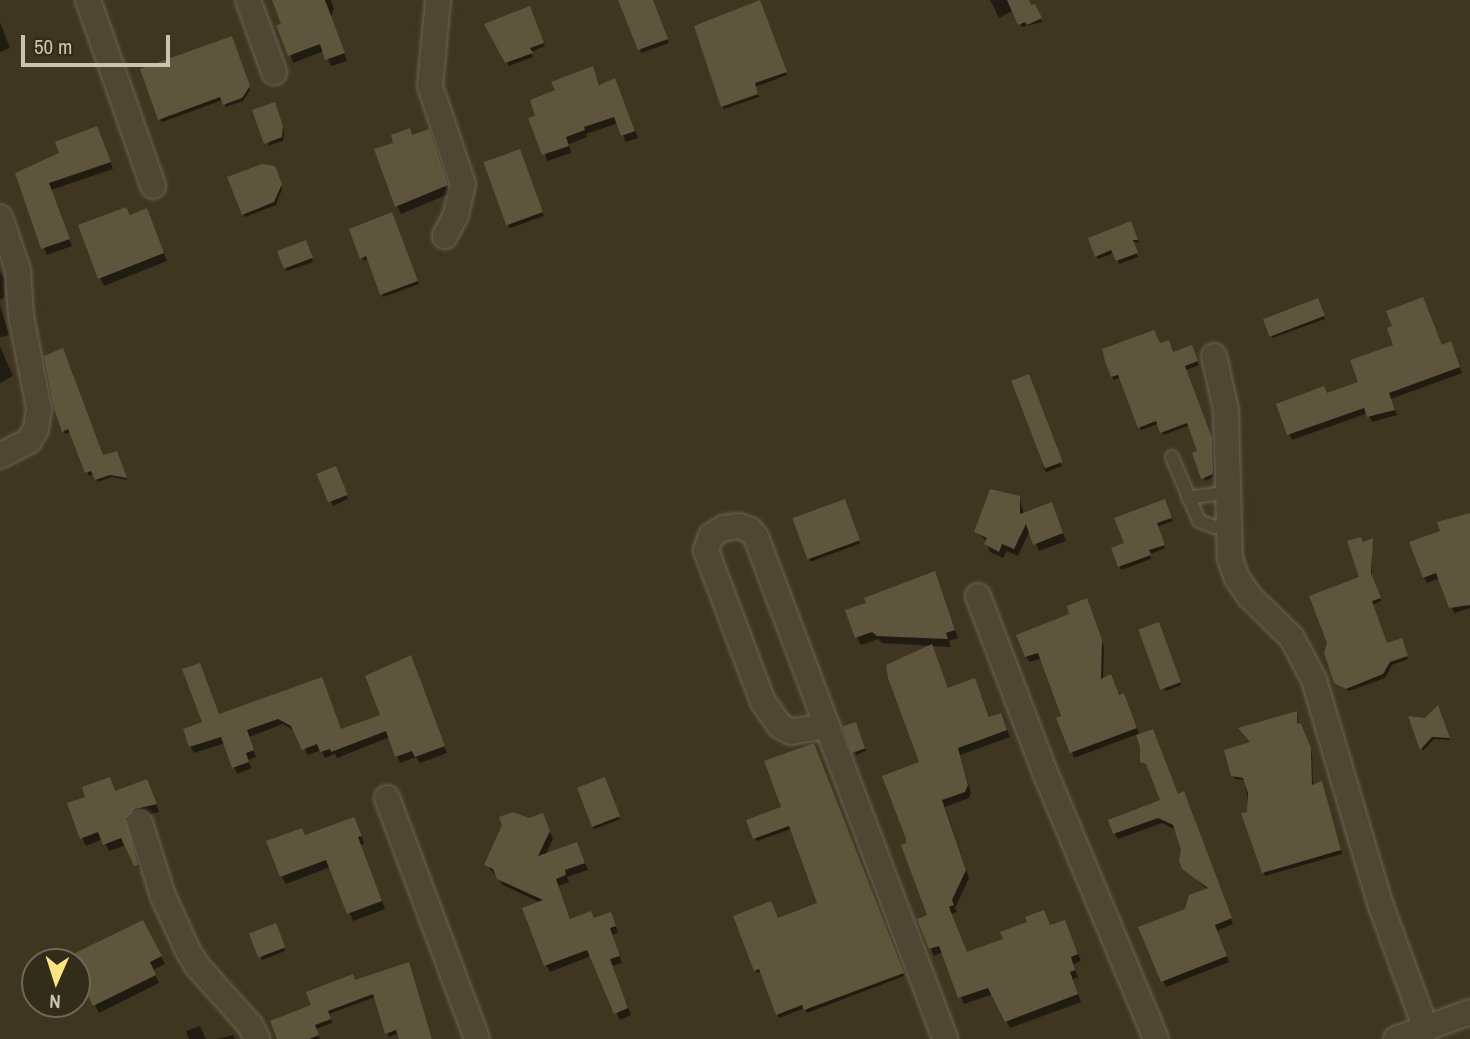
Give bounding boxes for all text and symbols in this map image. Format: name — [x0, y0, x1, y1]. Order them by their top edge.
scale bar — [24, 21, 173, 65]
text: 50 m — [34, 32, 72, 61]
north arrow — [21, 948, 91, 1018]
text: N — [49, 989, 61, 1015]

